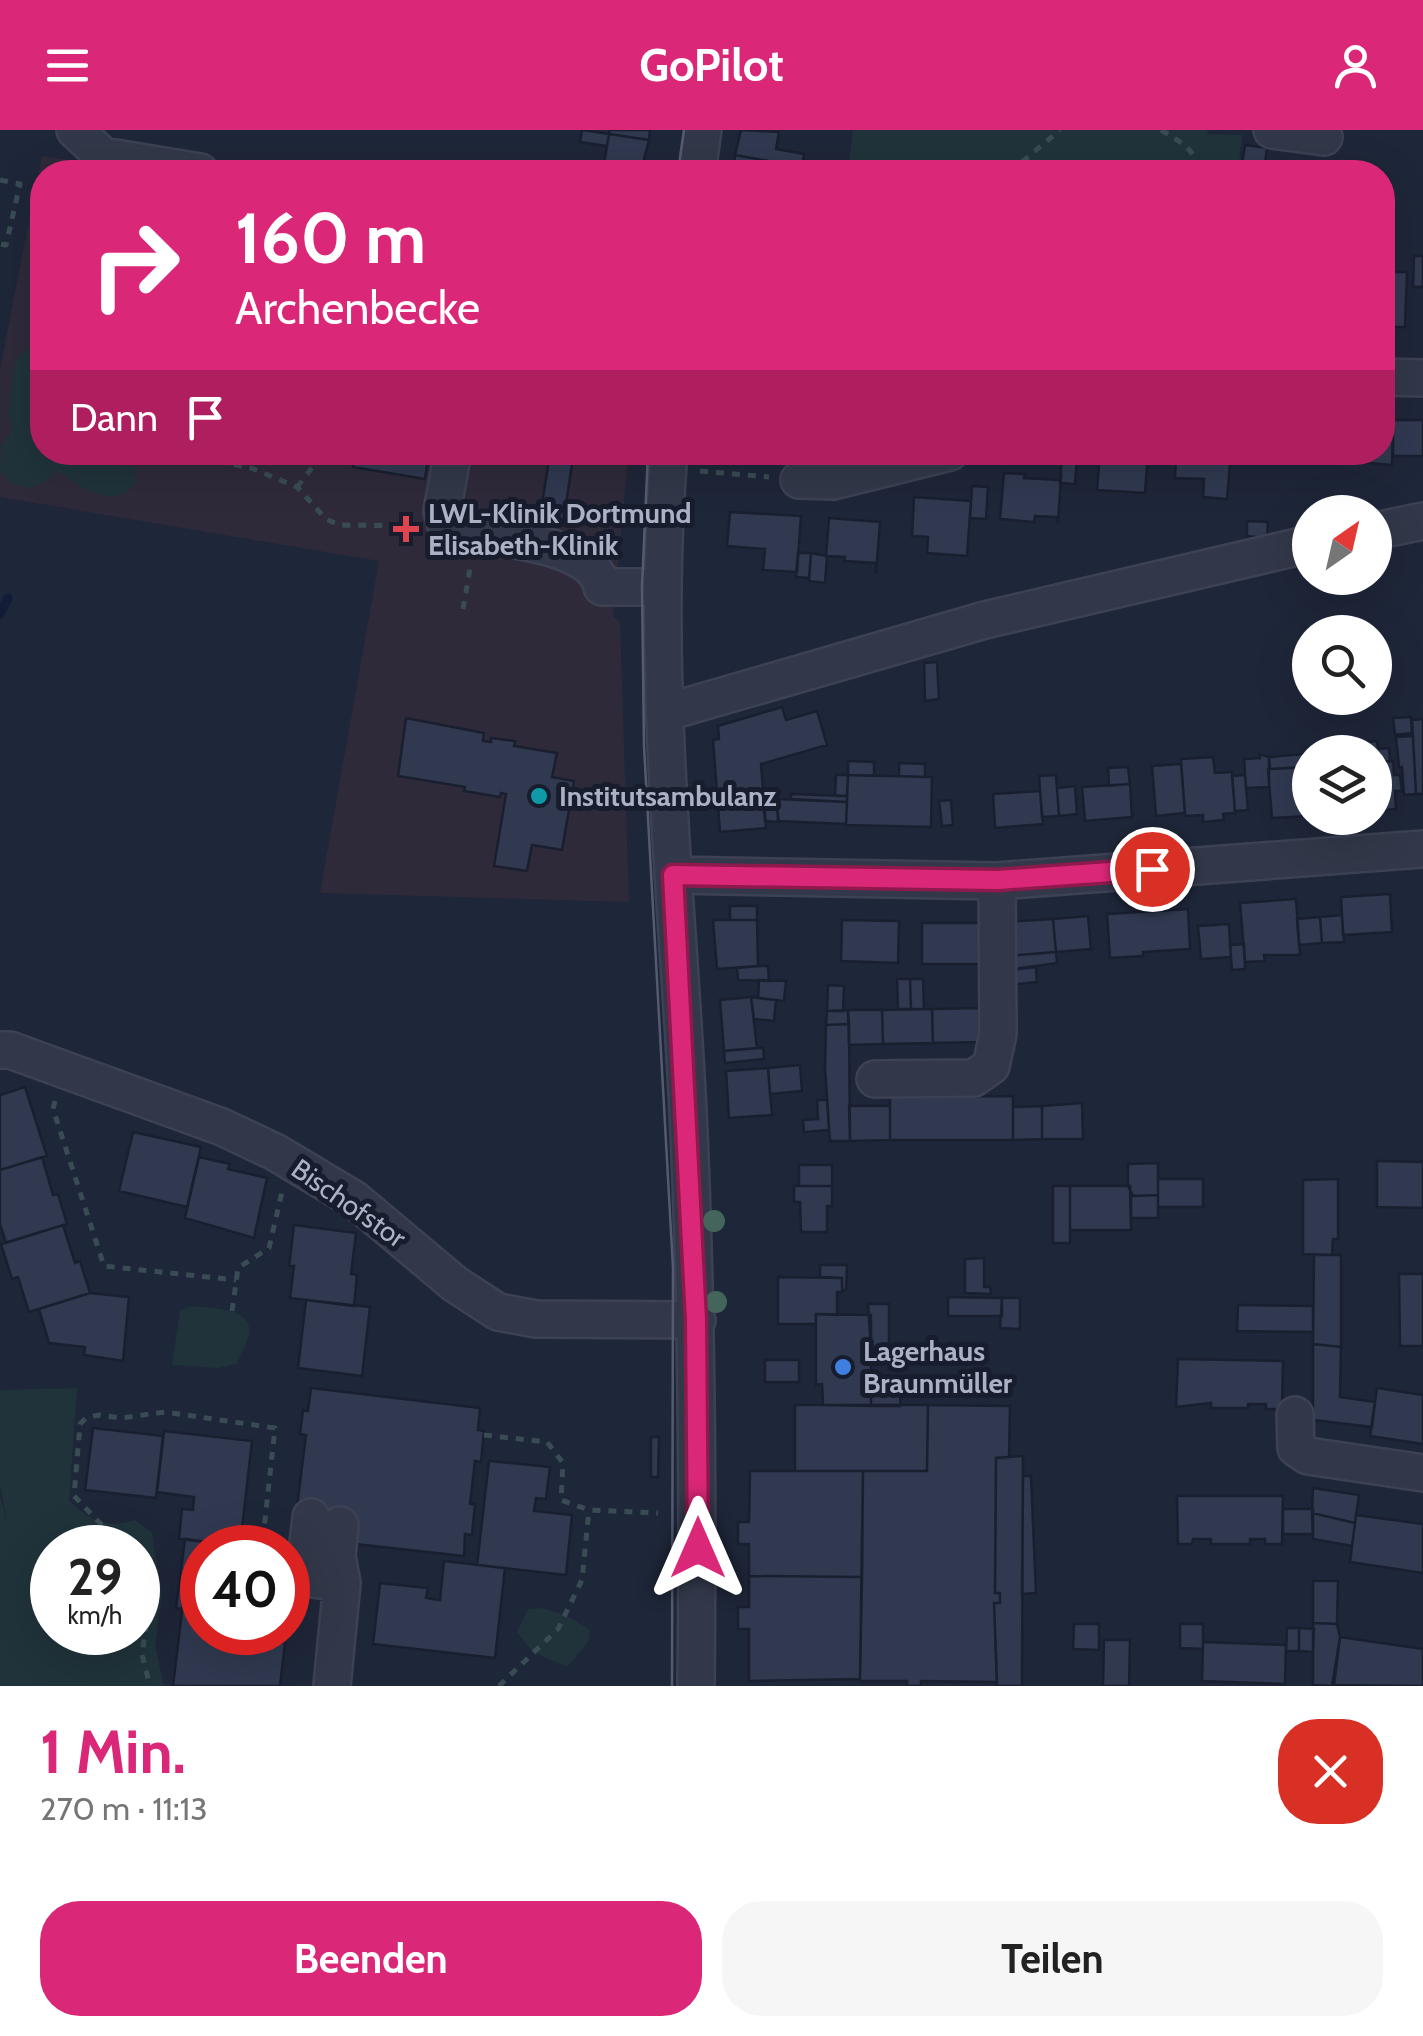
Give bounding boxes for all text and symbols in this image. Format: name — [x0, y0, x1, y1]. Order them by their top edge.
icon: menu — [40, 38, 95, 93]
text: GoPilot — [639, 38, 784, 92]
icon: person — [1328, 38, 1383, 93]
text: 160 m — [235, 195, 426, 281]
icon: right — [70, 200, 200, 330]
text: Archenbecke — [235, 281, 480, 335]
icon: arrive — [178, 390, 233, 445]
text: Dann — [70, 394, 158, 441]
north arrow — [1292, 495, 1392, 595]
map controls — [1292, 495, 1392, 835]
place label: LWL-Klinik Dortmund Elisabeth-Klinik — [428, 496, 691, 562]
marker: LWL-Klinik Dortmund Elisabeth-Klinik — [393, 516, 419, 542]
button: search — [1292, 615, 1392, 715]
button: layers — [1292, 735, 1392, 835]
place label: Institutsambulanz — [559, 779, 777, 813]
marker: Institutsambulanz — [528, 785, 550, 807]
pin — [1110, 827, 1195, 912]
icon: arrive — [1125, 842, 1180, 897]
street label: Bischofstor — [285, 1151, 413, 1255]
place label: Lagerhaus Braunmüller — [863, 1334, 1013, 1400]
marker: Lagerhaus Braunmüller — [832, 1356, 854, 1378]
position arrow — [646, 1496, 750, 1600]
speed limit sign: 40 — [180, 1525, 310, 1655]
text: 29 — [68, 1547, 122, 1608]
text: km/h — [68, 1600, 122, 1630]
text: 1 Min. — [40, 1715, 186, 1788]
button: close — [1278, 1719, 1383, 1824]
text: 270 m · 11:13 — [40, 1789, 207, 1828]
button: Beenden — [40, 1901, 702, 2016]
button: Teilen — [722, 1901, 1383, 2016]

